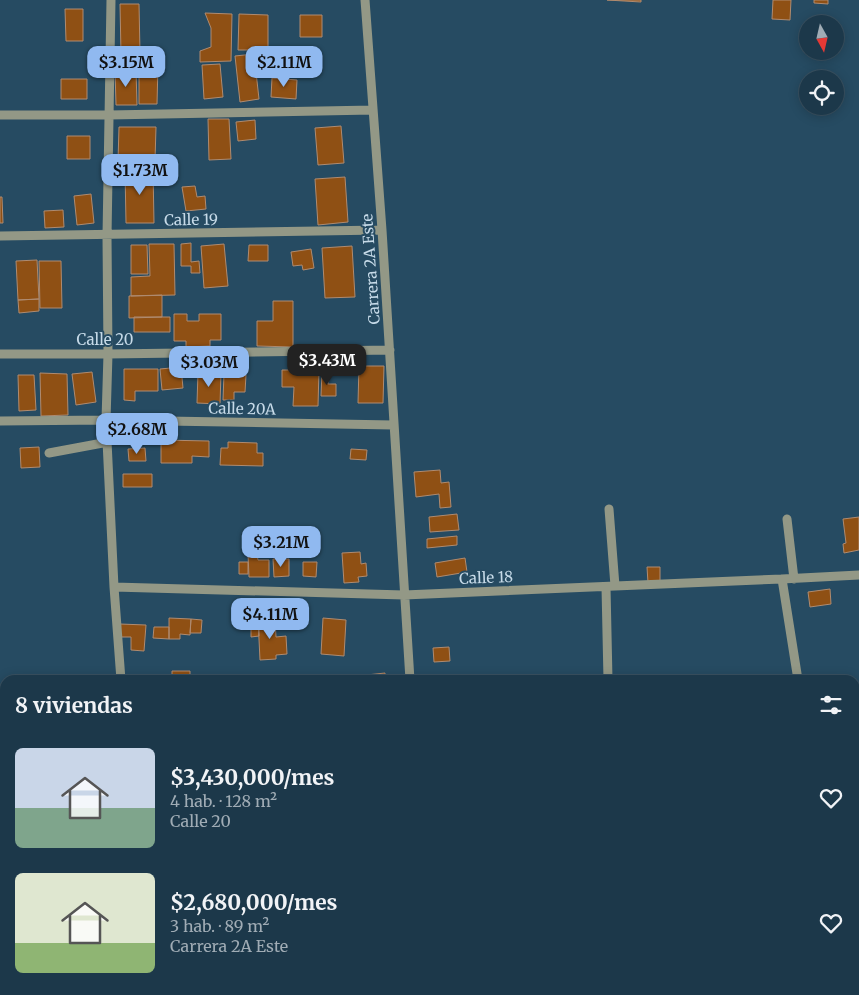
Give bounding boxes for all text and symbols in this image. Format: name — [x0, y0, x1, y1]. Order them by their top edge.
north arrow — [799, 15, 844, 60]
map controls — [799, 15, 844, 115]
pin: $3.15M — [85, 46, 167, 88]
pin: $2.11M — [243, 46, 325, 88]
text: $3.15M — [98, 52, 154, 72]
text: $2.11M — [257, 52, 311, 72]
button: locate — [799, 70, 844, 115]
pin: $1.73M — [99, 154, 181, 196]
text: $1.73M — [112, 160, 168, 180]
street label: Calle 19 — [164, 210, 218, 229]
street label: Carrera 2A Este — [357, 213, 384, 325]
street label: Calle 20 — [77, 330, 134, 349]
pin: $3.43M — [286, 344, 368, 386]
pin: $3.03M — [168, 346, 250, 388]
text: $3.43M — [298, 350, 356, 370]
text: $3.03M — [180, 352, 238, 372]
street label: Calle 20A — [208, 398, 276, 419]
pin: $2.68M — [96, 412, 178, 455]
text: $2.68M — [107, 419, 167, 439]
pin: $3.21M — [240, 526, 322, 568]
text: $3.21M — [253, 532, 309, 552]
street label: Calle 18 — [459, 567, 513, 588]
pin: $4.11M — [229, 598, 311, 640]
text: $4.11M — [242, 604, 298, 624]
icon: filters — [817, 691, 845, 719]
text: 8 viviendas — [15, 692, 133, 719]
text: $3,430,000/mes — [170, 764, 334, 791]
icon: home — [55, 768, 115, 828]
icon: heart — [817, 784, 845, 812]
text: 4 hab. · 128 m² — [170, 791, 277, 811]
text: Calle 20 — [170, 811, 231, 831]
text: $2,680,000/mes — [170, 889, 337, 916]
icon: home — [55, 893, 115, 953]
icon: heart — [817, 909, 845, 937]
text: 3 hab. · 89 m² — [170, 916, 269, 936]
text: Carrera 2A Este — [170, 936, 288, 956]

